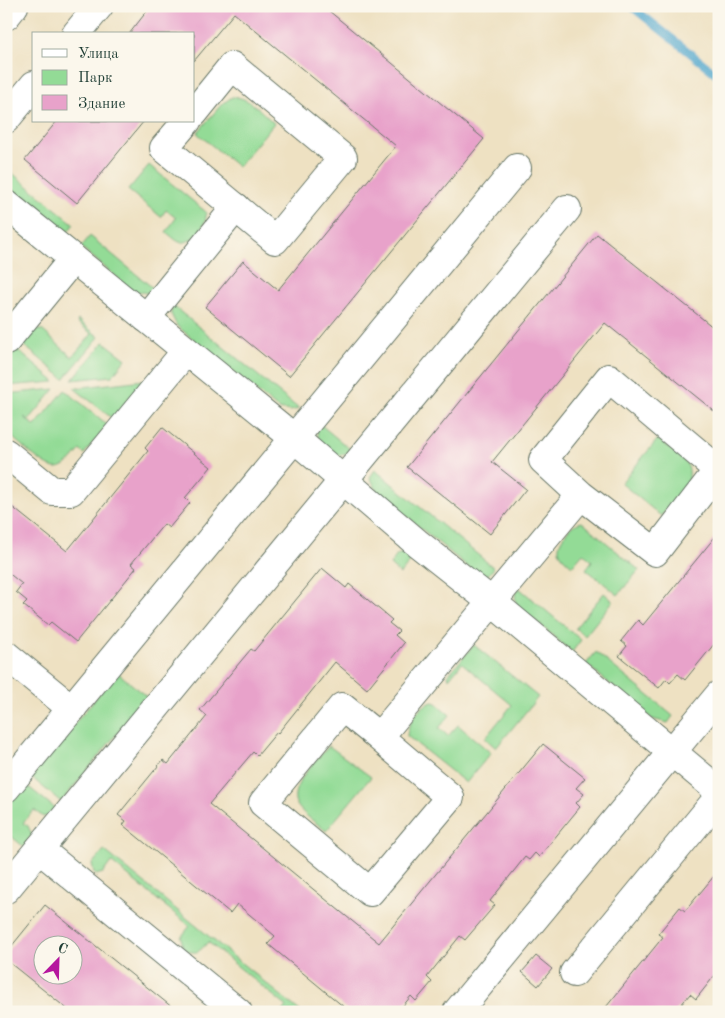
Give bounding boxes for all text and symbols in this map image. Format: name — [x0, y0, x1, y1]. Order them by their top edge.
legend — [32, 32, 195, 122]
text: Улица — [78, 47, 119, 62]
text: Парк — [78, 71, 113, 86]
text: Здание — [78, 97, 125, 112]
north arrow — [32, 936, 82, 986]
text: С — [56, 941, 70, 957]

